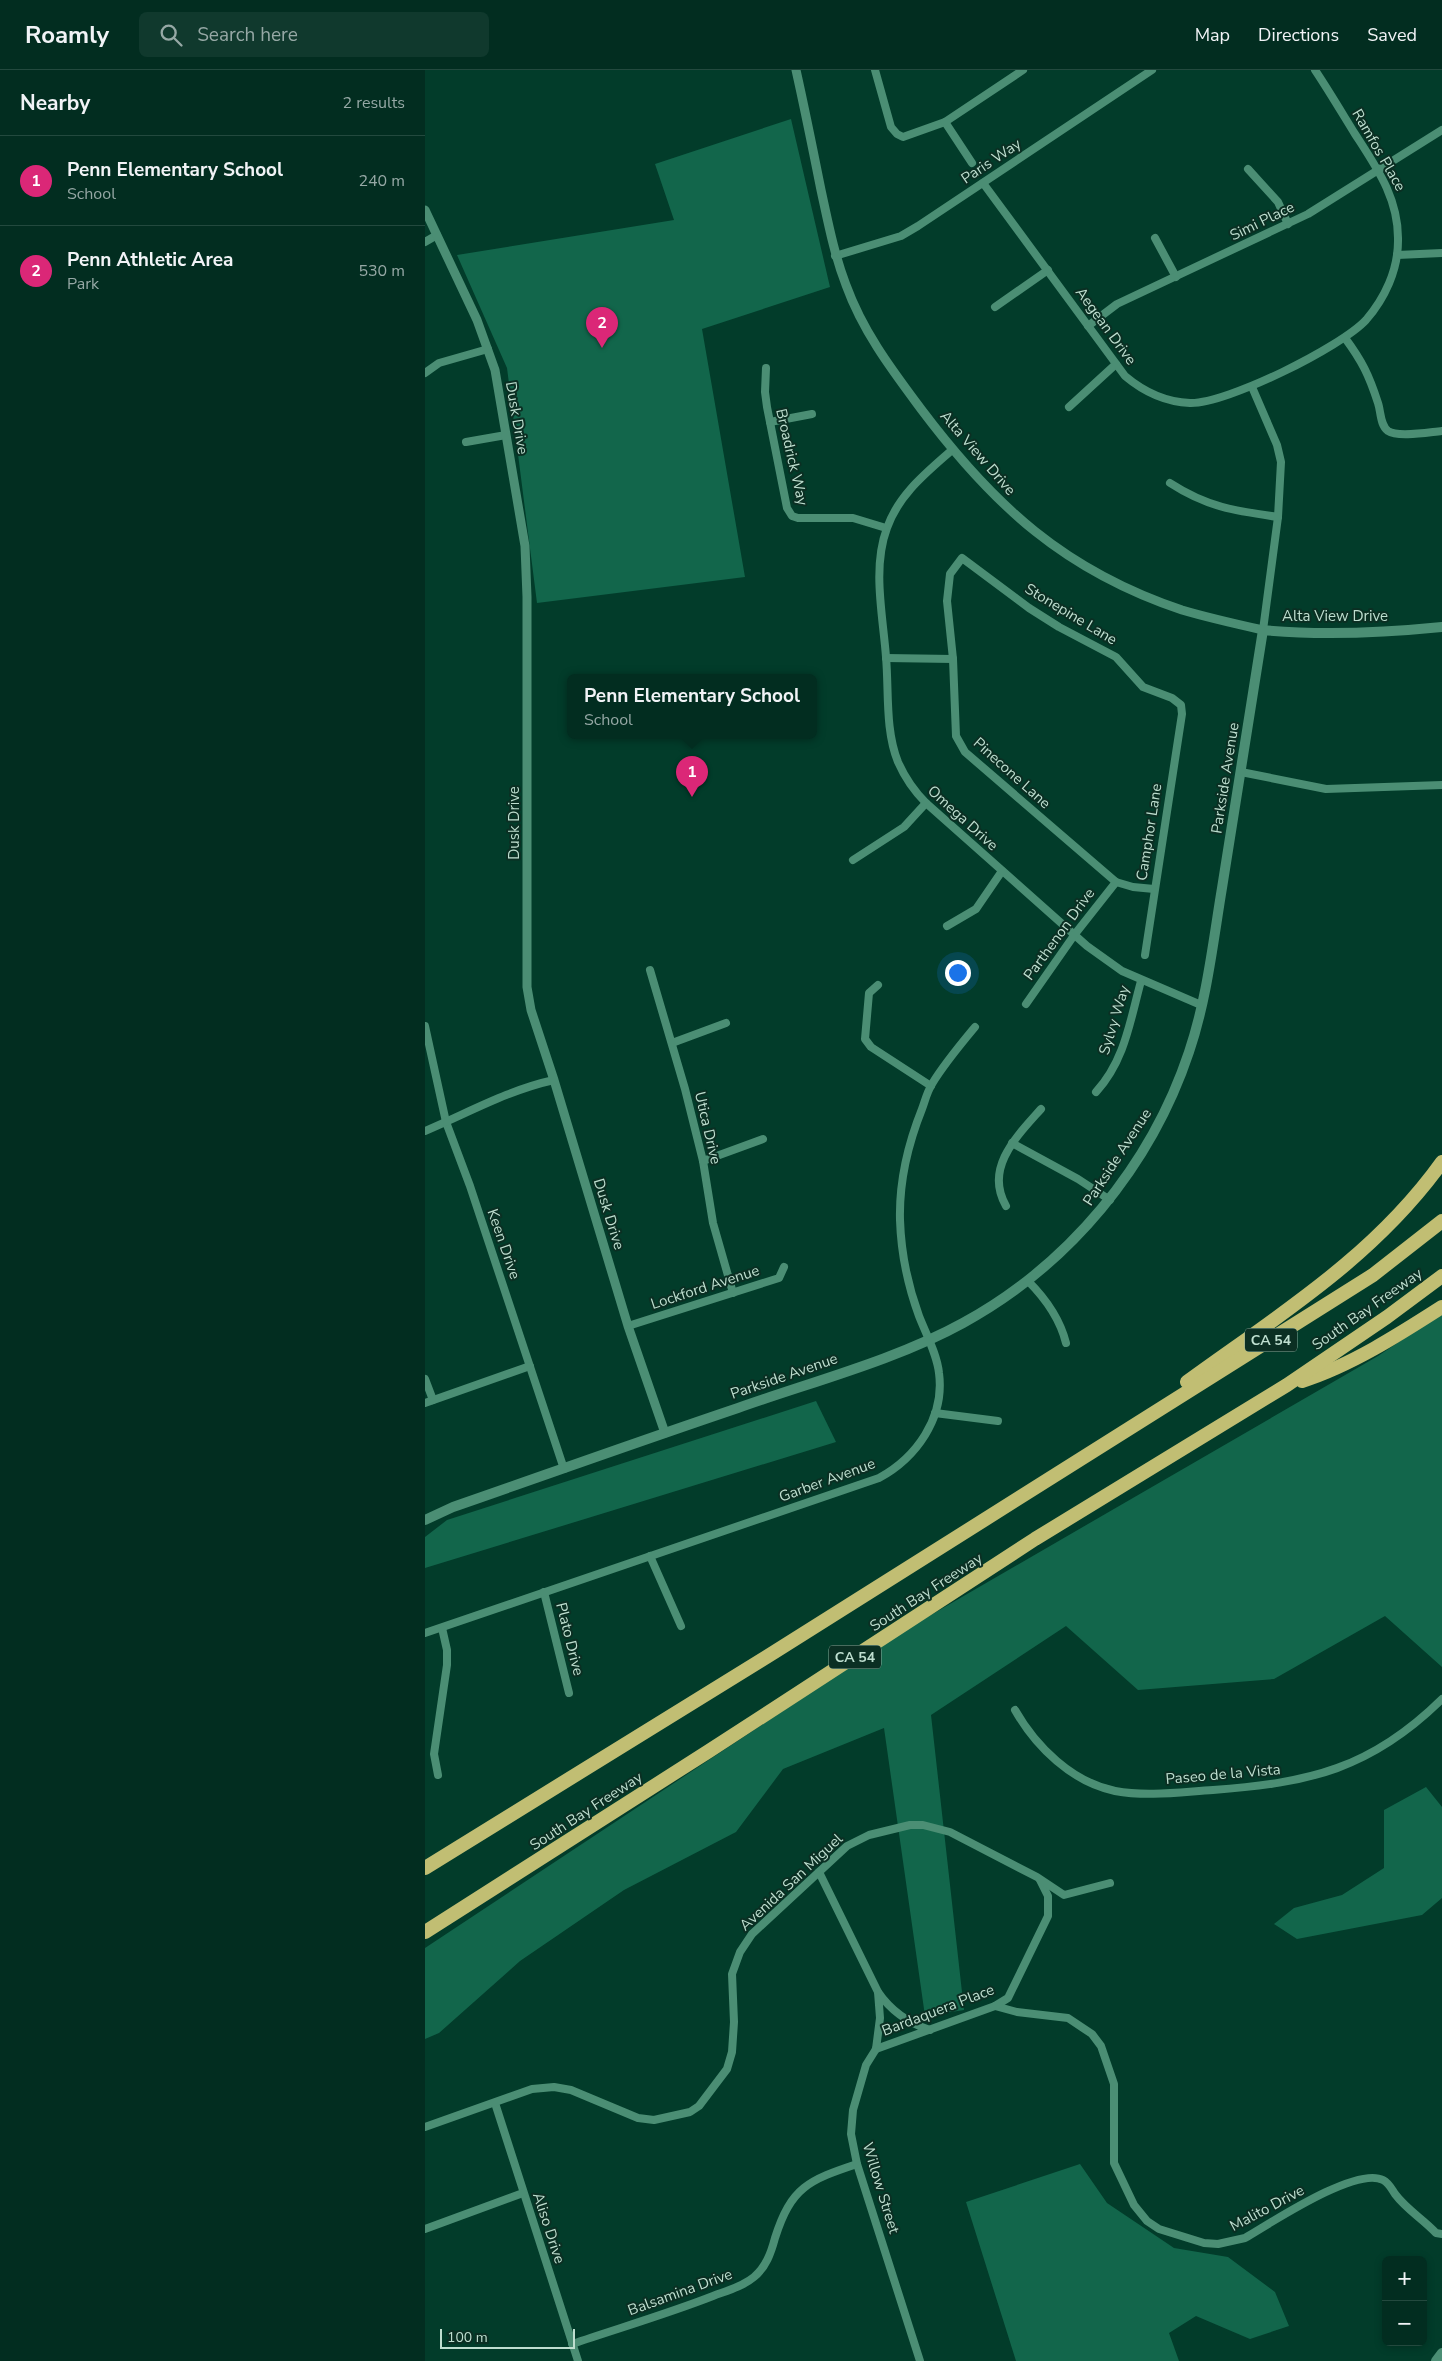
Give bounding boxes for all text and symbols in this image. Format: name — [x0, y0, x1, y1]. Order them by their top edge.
search box — [139, 12, 489, 57]
text: Roamly — [25, 19, 109, 51]
icon: search — [157, 21, 185, 49]
text: Search here — [197, 22, 298, 48]
text: Map — [1195, 23, 1230, 47]
text: Directions — [1258, 23, 1339, 47]
text: Saved — [1367, 23, 1417, 47]
text: Nearby — [20, 89, 90, 117]
text: 2 results — [343, 92, 405, 114]
street label: Ramfos Place — [1347, 105, 1411, 195]
street label: Paris Way — [957, 133, 1025, 188]
text: Penn Elementary School — [67, 157, 283, 183]
text: 1 — [31, 170, 41, 192]
text: 240 m — [358, 170, 405, 192]
text: School — [67, 183, 116, 205]
street label: Simi Place — [1226, 197, 1298, 245]
text: Penn Athletic Area — [67, 247, 233, 273]
text: 2 — [31, 260, 41, 282]
text: 530 m — [358, 260, 405, 282]
text: Park — [67, 273, 99, 295]
street label: Aegean Drive — [1071, 283, 1141, 369]
pin: 2 — [586, 307, 618, 348]
street label: Dusk Drive — [501, 380, 533, 456]
street label: Alta View Drive — [936, 406, 1020, 500]
street label: Broadrick Way — [771, 407, 813, 508]
street label: Stonepine Lane — [1021, 579, 1121, 649]
street label: Alta View Drive — [1282, 606, 1388, 626]
popup — [567, 674, 817, 739]
text: Penn Elementary School — [584, 683, 800, 709]
text: School — [584, 709, 633, 731]
street label: Parkside Avenue — [1206, 721, 1244, 835]
street label: Pinecone Lane — [969, 733, 1055, 813]
pin: 1 — [676, 756, 708, 797]
street label: Omega Drive — [923, 781, 1003, 855]
street label: Camphor Lane — [1131, 782, 1167, 882]
street label: Dusk Drive — [504, 786, 524, 860]
street label: Parthenon Drive — [1019, 884, 1099, 984]
your location — [945, 960, 971, 986]
street label: Sylvy Way — [1094, 982, 1134, 1057]
street label: Utica Drive — [690, 1090, 726, 1166]
street label: Parkside Avenue — [1078, 1105, 1156, 1209]
street label: Dusk Drive — [589, 1176, 629, 1252]
street label: Keen Drive — [483, 1206, 525, 1282]
street label: Lockford Avenue — [648, 1260, 762, 1314]
street label: South Bay Freeway — [1308, 1263, 1426, 1355]
road number: CA 54 — [1245, 1328, 1297, 1352]
street label: Parkside Avenue — [728, 1348, 840, 1404]
street label: Garber Avenue — [776, 1453, 878, 1507]
street label: South Bay Freeway — [866, 1548, 986, 1636]
street label: Plato Drive — [551, 1600, 589, 1678]
road number: CA 54 — [829, 1645, 881, 1668]
street label: Paseo de la Vista — [1165, 1759, 1281, 1789]
street label: South Bay Freeway — [526, 1767, 646, 1855]
street label: Avenida San Miguel — [735, 1829, 847, 1935]
street label: Bardaquera Place — [879, 1979, 997, 2041]
street label: Willow Street — [858, 2140, 905, 2237]
street label: Malito Drive — [1226, 2180, 1308, 2236]
street label: Aliso Drive — [528, 2190, 570, 2266]
map controls — [1382, 2256, 1427, 2346]
button: + — [1382, 2256, 1427, 2301]
street label: Balsamina Drive — [625, 2264, 735, 2320]
button: − — [1382, 2301, 1427, 2346]
scale bar — [440, 2326, 575, 2349]
text: 100 m — [447, 2328, 488, 2347]

